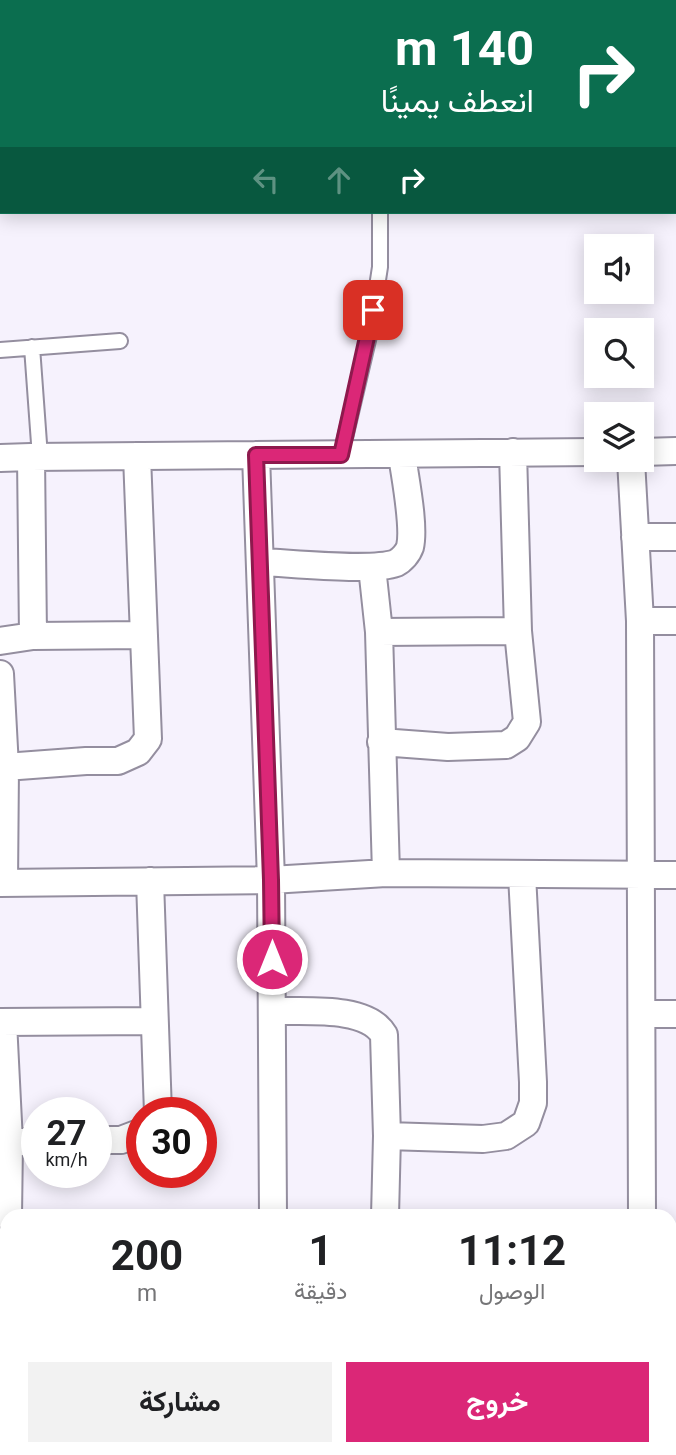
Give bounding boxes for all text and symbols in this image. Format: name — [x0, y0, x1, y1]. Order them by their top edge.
text: 140 m — [395, 20, 534, 77]
icon: right — [558, 28, 649, 119]
text: انعطف يمينًا — [381, 82, 534, 120]
icon: left — [247, 161, 285, 199]
icon: ahead — [320, 161, 358, 199]
icon: right — [393, 161, 431, 199]
map controls — [584, 234, 654, 472]
button: sound — [584, 234, 654, 304]
pin — [343, 280, 403, 340]
icon: arrive — [354, 291, 392, 329]
button: search — [584, 318, 654, 388]
button: layers — [584, 402, 654, 472]
position arrow — [235, 922, 309, 996]
speed limit sign: 30 — [126, 1097, 217, 1188]
text: 27 — [46, 1113, 87, 1154]
text: km/h — [45, 1149, 88, 1170]
text: 1 — [309, 1226, 333, 1275]
text: 11:12 — [458, 1226, 566, 1275]
text: 200 — [111, 1231, 183, 1280]
text: دقيقة — [294, 1278, 347, 1305]
text: الوصول — [479, 1278, 545, 1305]
text: m — [137, 1280, 157, 1307]
button: مشاركة — [28, 1362, 332, 1442]
button: خروج — [346, 1362, 649, 1442]

